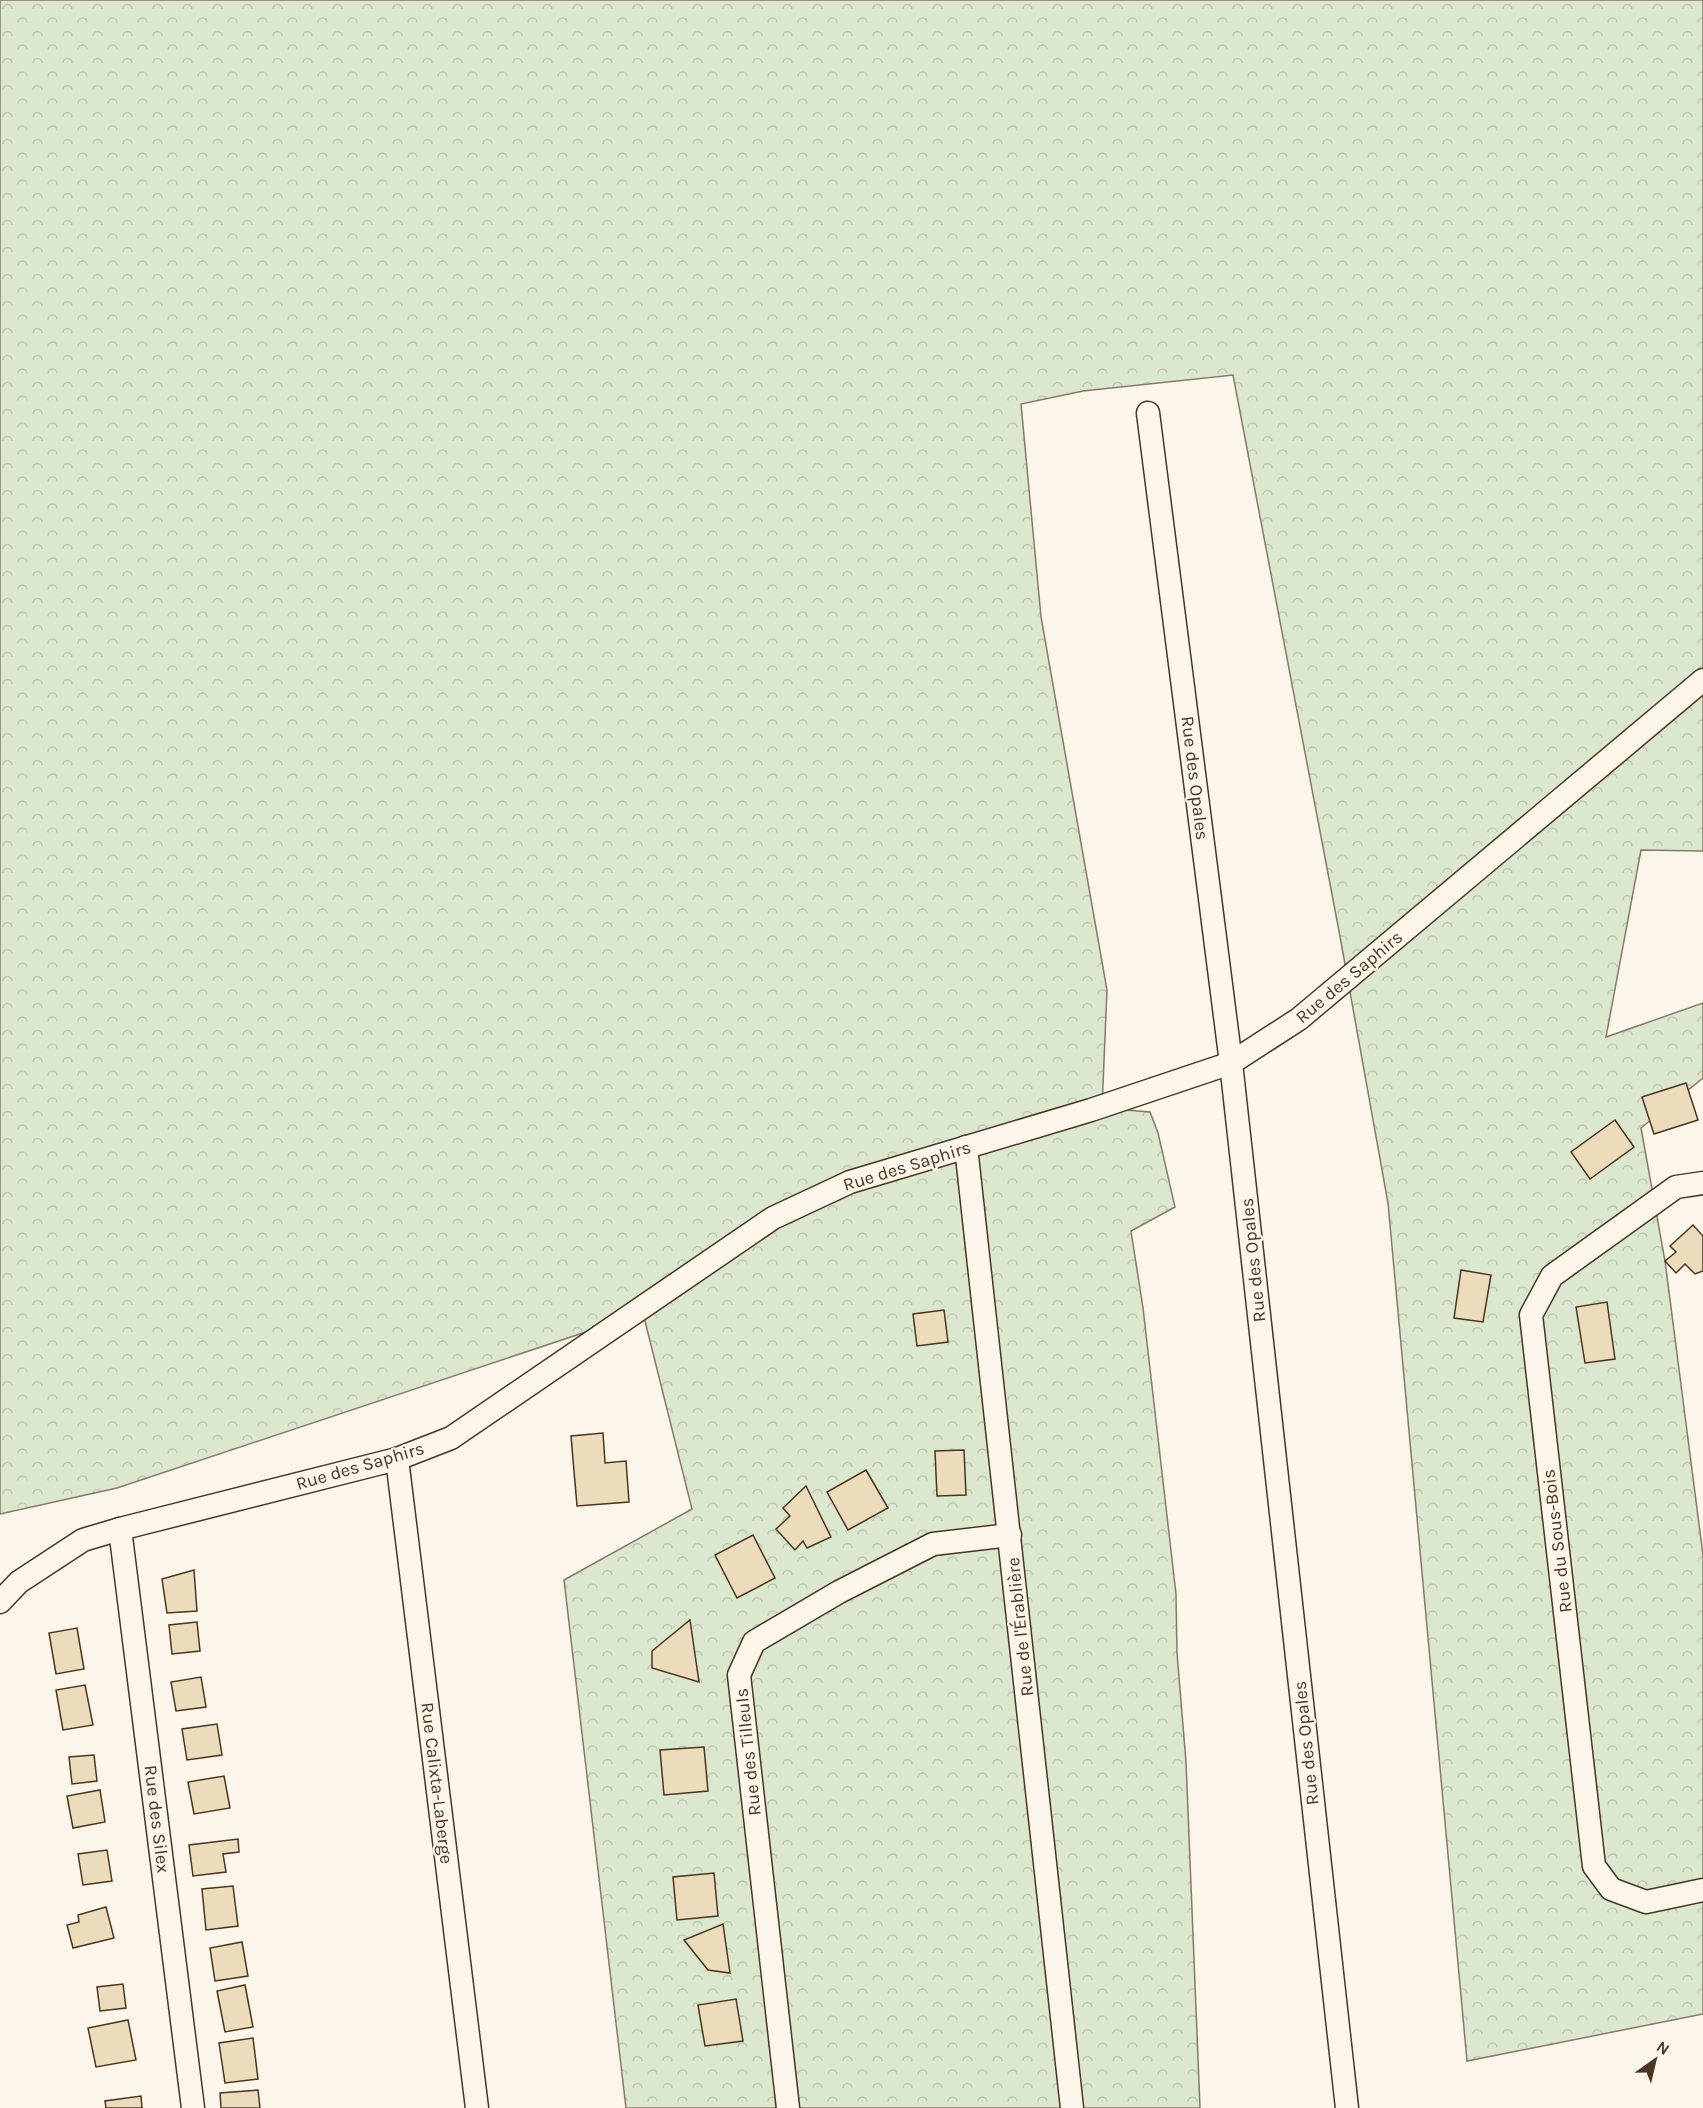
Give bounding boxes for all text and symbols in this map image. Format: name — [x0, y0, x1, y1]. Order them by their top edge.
street label: Rue des Opales — [1176, 715, 1214, 841]
street label: Rue des Saphirs — [1291, 926, 1407, 1028]
street label: Rue des Saphirs — [840, 1136, 974, 1196]
street label: Rue des Opales — [1236, 1197, 1270, 1323]
street label: Rue des Saphirs — [293, 1437, 427, 1495]
street label: Rue du Sous-Bois — [1537, 1468, 1577, 1614]
street label: Rue de l'Érablière — [1001, 1556, 1038, 1698]
street label: Rue des Opales — [1289, 1680, 1323, 1806]
street label: Rue des Tilleuls — [730, 1687, 766, 1817]
street label: Rue Calixta-Laberge — [416, 1701, 458, 1865]
street label: Rue des Silex — [139, 1764, 175, 1874]
north arrow — [1625, 2030, 1685, 2090]
text: N — [1653, 2037, 1673, 2059]

